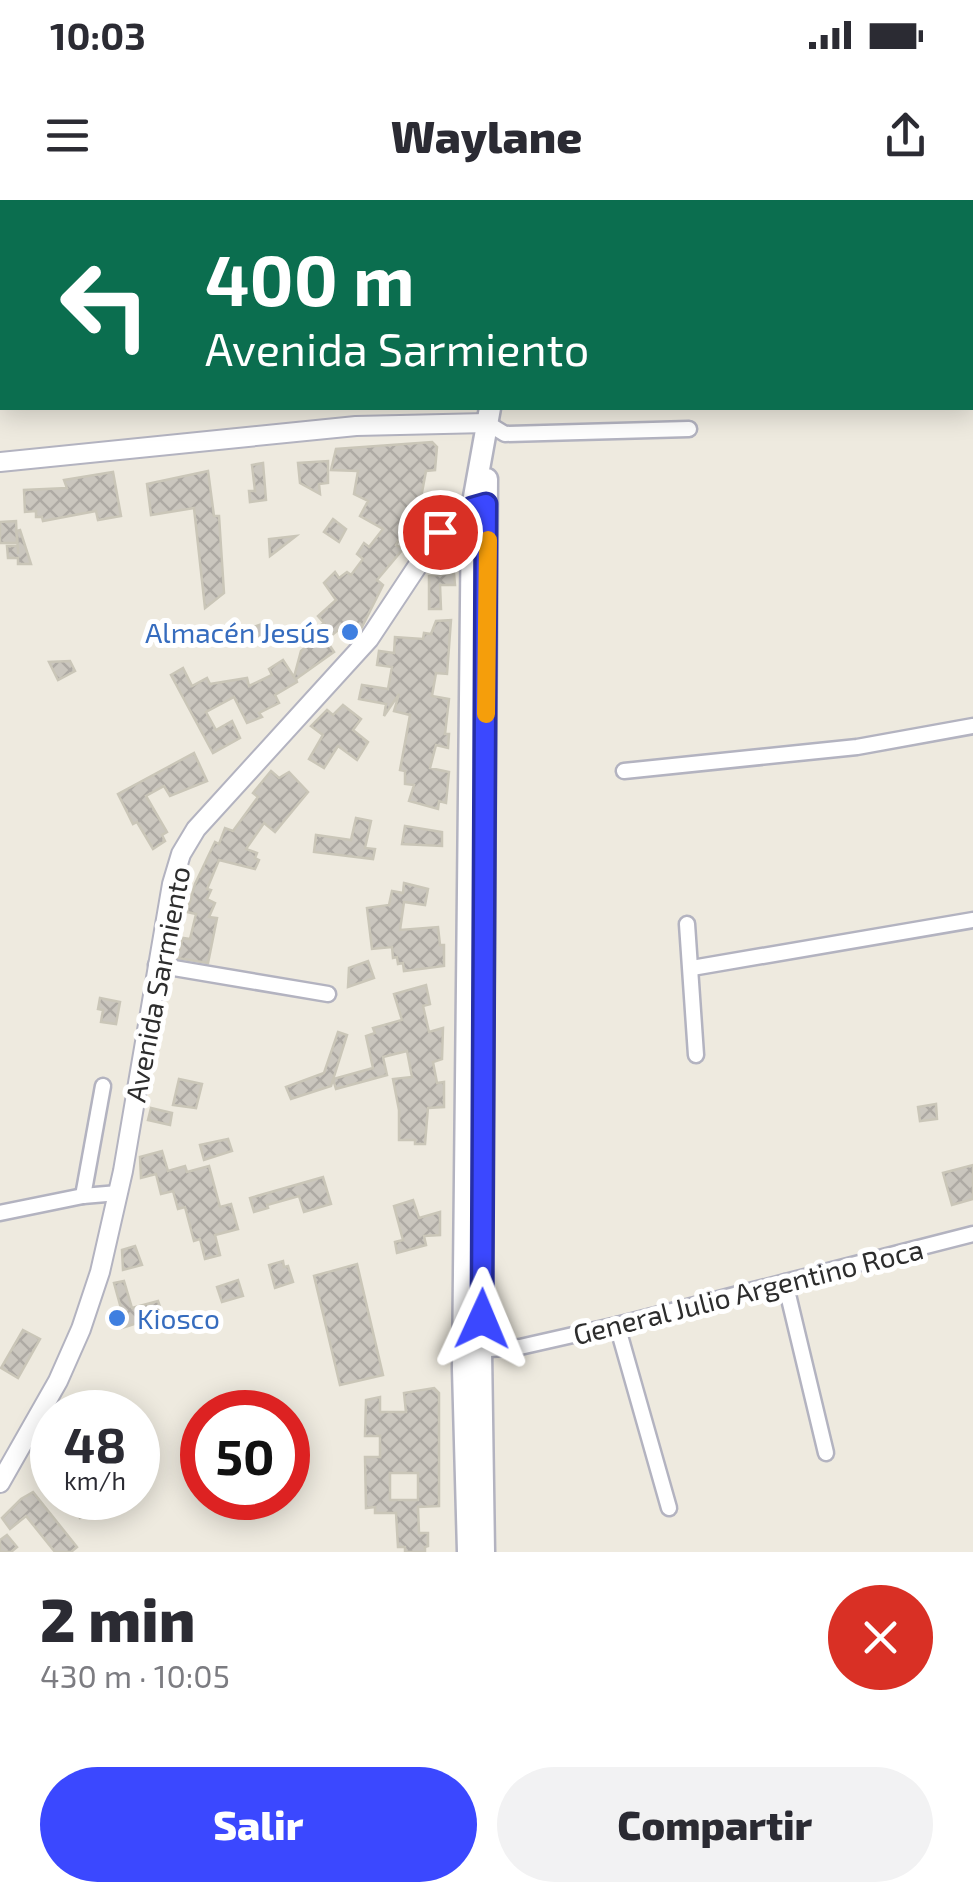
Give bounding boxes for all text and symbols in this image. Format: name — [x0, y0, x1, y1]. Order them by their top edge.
text: 10:03 — [50, 12, 146, 58]
icon: menu — [40, 108, 95, 163]
text: Waylane — [391, 108, 582, 162]
icon: share — [878, 108, 933, 163]
text: 400 m — [205, 236, 415, 320]
icon: left — [40, 240, 170, 370]
text: Avenida Sarmiento — [205, 321, 589, 375]
pin — [398, 490, 483, 575]
icon: arrive — [413, 505, 468, 560]
place label: Almacén Jesús — [145, 615, 330, 649]
marker: Almacén Jesús — [339, 621, 361, 643]
street label: Avenida Sarmiento — [118, 863, 196, 1105]
street label: General Julio Argentino Roca — [569, 1231, 927, 1351]
position arrow — [430, 1267, 534, 1371]
place label: Kiosco — [137, 1301, 220, 1335]
marker: Kiosco — [106, 1307, 128, 1329]
speed limit sign: 50 — [180, 1390, 310, 1520]
text: 48 — [64, 1413, 127, 1473]
text: km/h — [64, 1465, 126, 1495]
text: 2 min — [40, 1582, 195, 1654]
button: close — [828, 1585, 933, 1690]
text: 430 m · 10:05 — [40, 1656, 230, 1694]
button: Salir — [40, 1767, 477, 1882]
button: Compartir — [497, 1767, 933, 1882]

